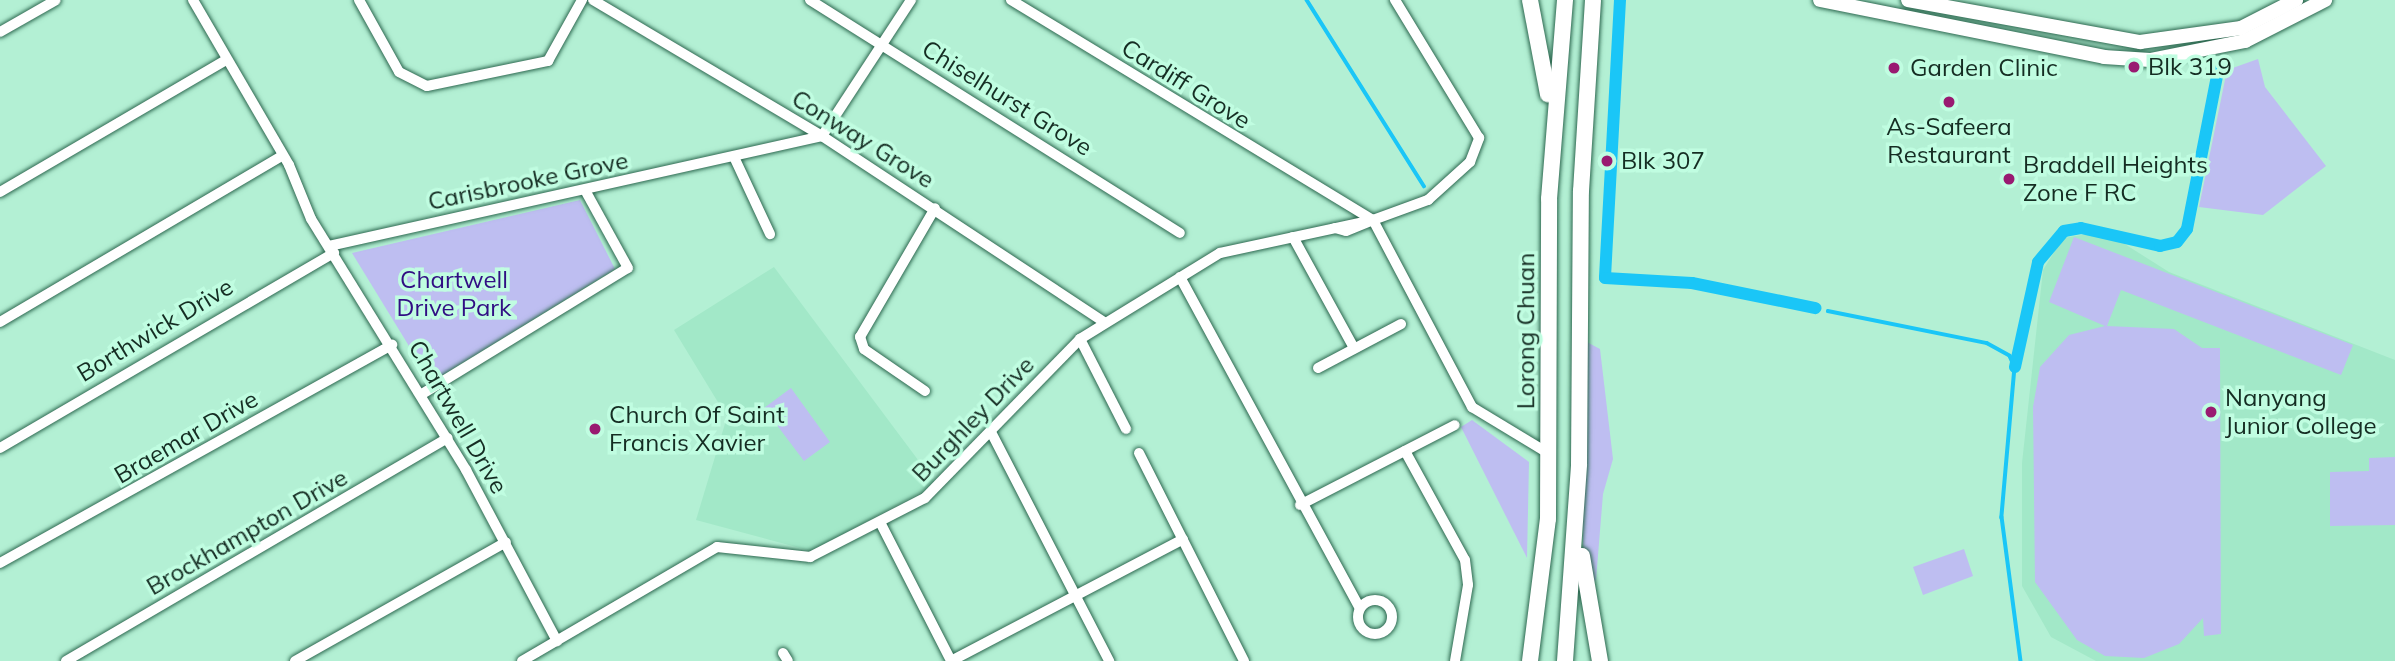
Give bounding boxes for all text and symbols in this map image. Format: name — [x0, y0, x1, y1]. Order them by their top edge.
street label: Cardiff Grove — [1116, 33, 1256, 135]
street label: Chiselhurst Grove — [917, 34, 1097, 162]
place label: Blk 319 — [2148, 53, 2232, 81]
place label: Garden Clinic — [1910, 54, 2058, 82]
marker: Garden Clinic — [1884, 58, 1904, 78]
marker: Blk 319 — [2126, 59, 2142, 75]
street label: Conway Grove — [787, 84, 939, 194]
marker: As-Safeera Restaurant — [1941, 94, 1957, 110]
place label: As-Safeera Restaurant — [1886, 113, 2012, 169]
street label: Carisbrooke Grove — [425, 146, 631, 216]
place label: Blk 307 — [1621, 147, 1705, 175]
place label: Braddell Heights Zone F RC — [2023, 151, 2208, 207]
marker: Blk 307 — [1599, 153, 1615, 169]
marker: Braddell Heights Zone F RC — [2001, 171, 2017, 187]
street label: Lorong Chuan — [1512, 253, 1540, 409]
park label: Chartwell Drive Park — [397, 266, 511, 322]
street label: Borthwick Drive — [72, 272, 238, 388]
street label: Chartwell Drive — [402, 335, 514, 499]
street label: Burghley Drive — [906, 350, 1040, 488]
street label: Braemar Drive — [109, 384, 263, 490]
place label: Nanyang Junior College — [2225, 384, 2376, 440]
place label: Church Of Saint Francis Xavier — [609, 401, 785, 457]
marker: Nanyang Junior College — [2203, 404, 2219, 420]
marker: Church Of Saint Francis Xavier — [587, 421, 603, 437]
street label: Brockhampton Drive — [142, 463, 352, 601]

